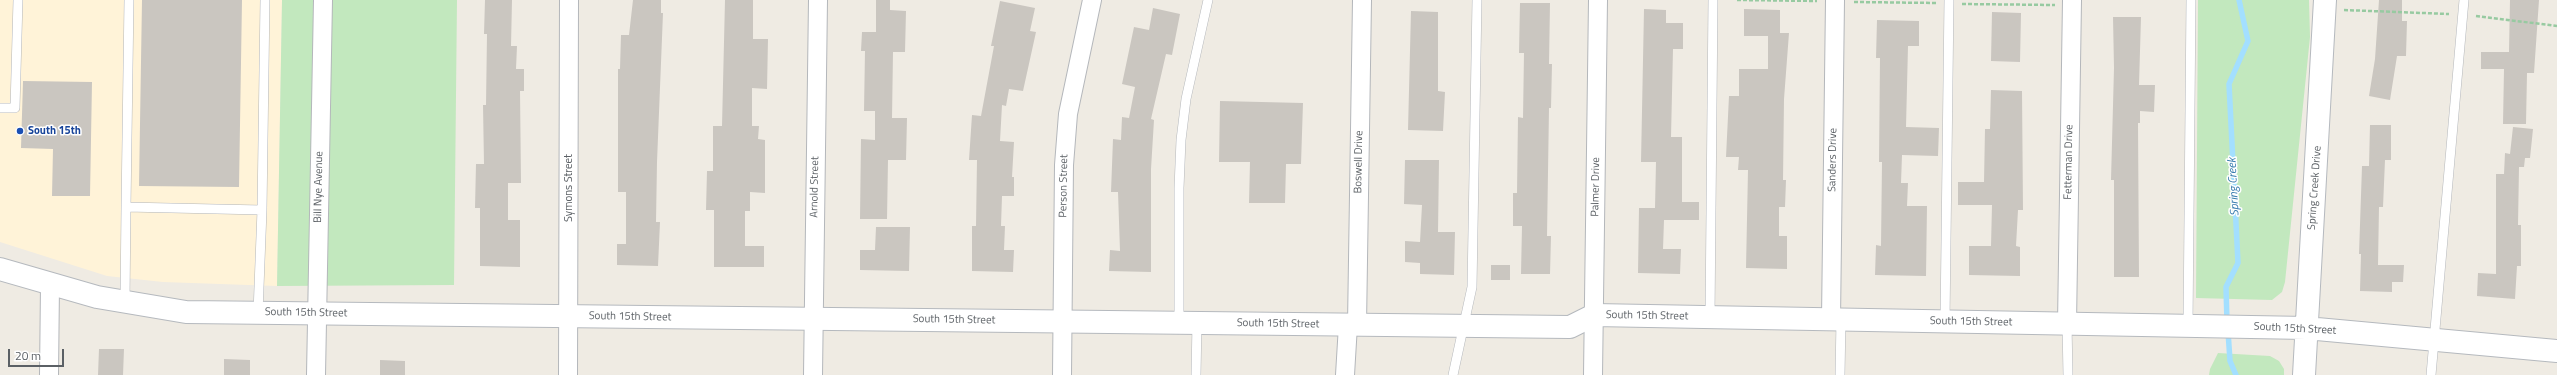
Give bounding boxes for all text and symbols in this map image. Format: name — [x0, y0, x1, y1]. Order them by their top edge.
place label: South 15th — [28, 124, 81, 138]
street label: Fetterman Drive — [2062, 124, 2076, 200]
marker: South 15th — [15, 126, 25, 136]
street label: Sanders Drive — [1826, 128, 1840, 192]
street label: Boswell Drive — [1352, 130, 1366, 194]
street label: Spring Creek Drive — [2305, 145, 2325, 231]
street label: Bill Nye Avenue — [312, 151, 326, 223]
street label: Symons Street — [562, 154, 576, 222]
street label: Person Street — [1057, 154, 1071, 218]
street label: Arnold Street — [808, 156, 822, 218]
street label: Palmer Drive — [1589, 157, 1603, 217]
water label: Spring Creek — [2225, 157, 2243, 217]
street label: South 15th Street — [265, 306, 347, 320]
street label: South 15th Street — [1606, 309, 1688, 323]
street label: South 15th Street — [589, 310, 671, 324]
street label: South 15th Street — [913, 313, 995, 327]
street label: South 15th Street — [1930, 315, 2012, 329]
street label: South 15th Street — [1237, 317, 1319, 331]
street label: South 15th Street — [2253, 320, 2337, 338]
scale bar — [10, 341, 66, 367]
text: 20 m — [15, 346, 41, 365]

